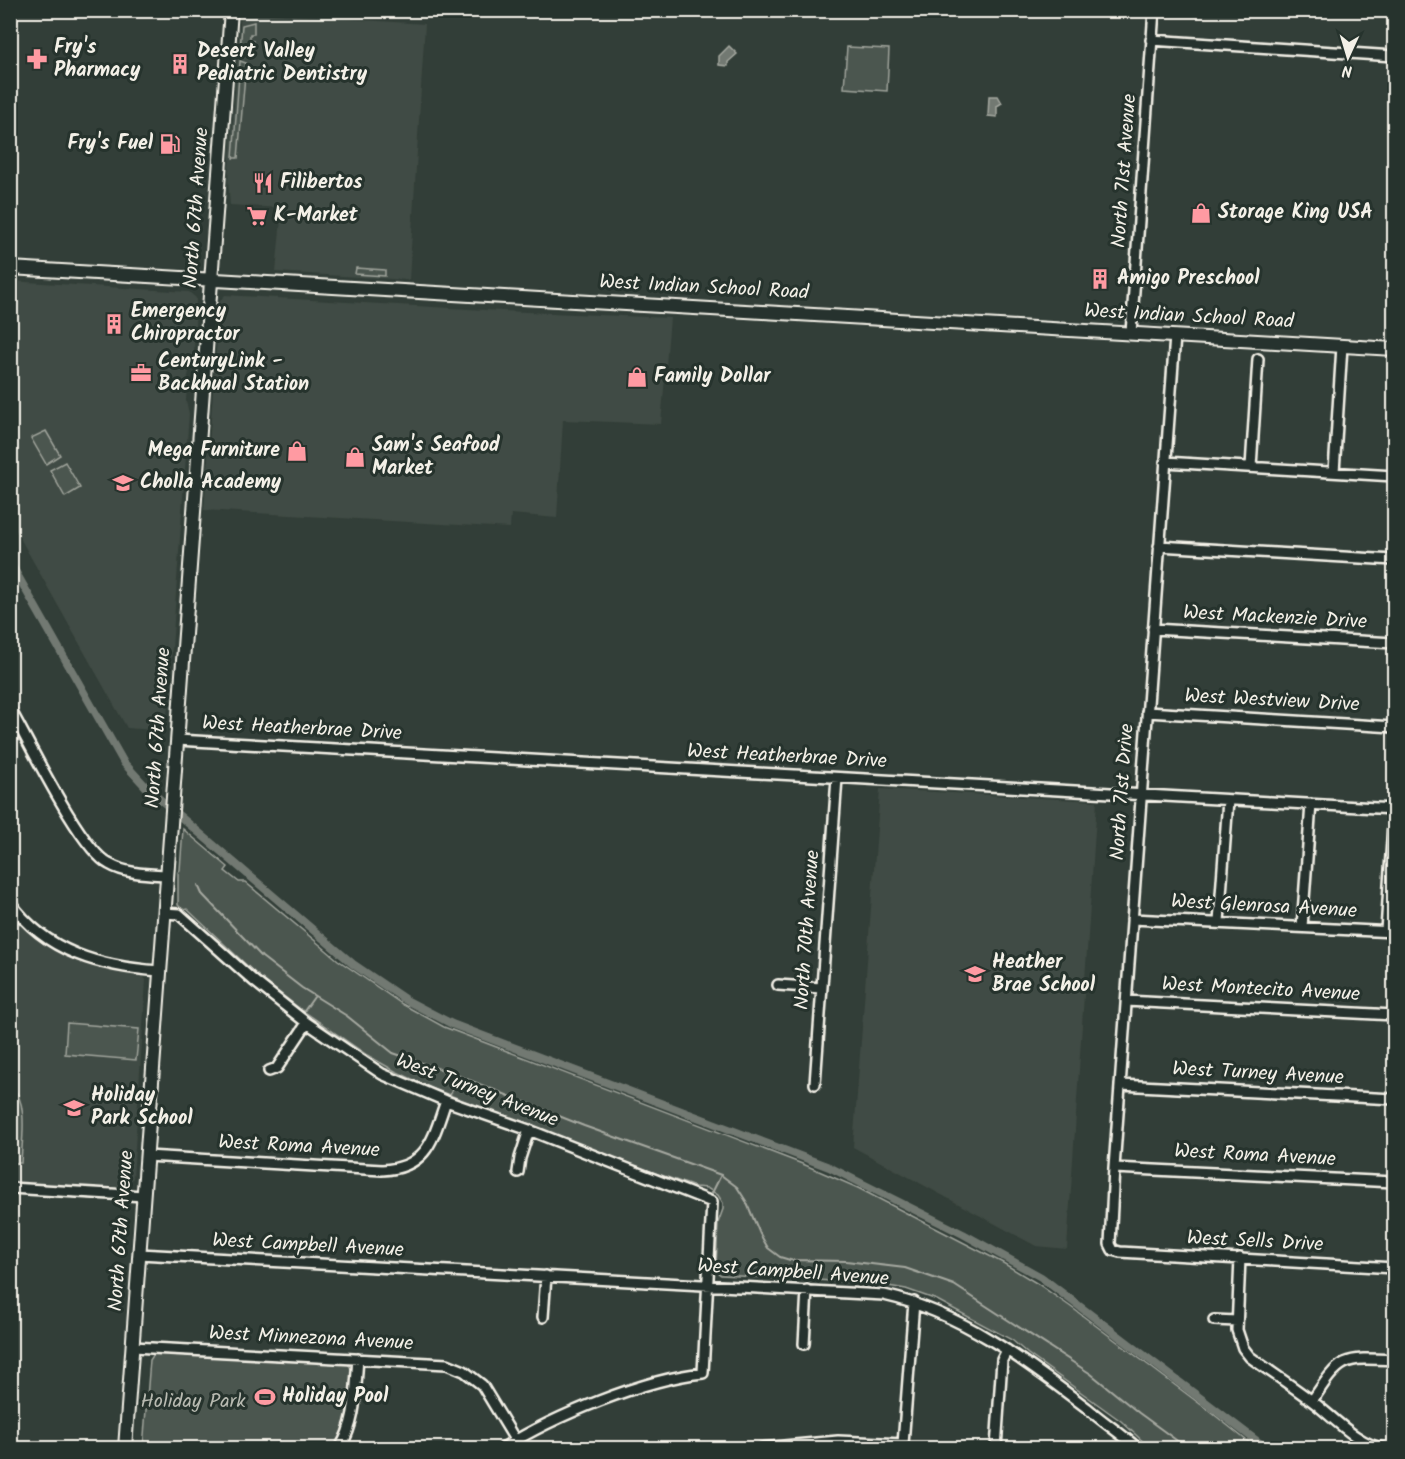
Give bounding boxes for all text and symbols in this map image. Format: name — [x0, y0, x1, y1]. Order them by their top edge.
north arrow — [1318, 27, 1378, 87]
place label: Fry's Pharmacy — [54, 32, 141, 87]
place label: Desert Valley Pediatric Dentistry — [197, 36, 368, 91]
pharmacy icon: Fry's Pharmacy — [25, 47, 49, 71]
building icon: Desert Valley Pediatric Dentistry — [168, 52, 192, 76]
text: N — [1341, 58, 1353, 83]
street label: North 71st Avenue — [1104, 93, 1146, 249]
street label: North 67th Avenue — [175, 126, 219, 290]
place label: Fry's Fuel — [67, 128, 154, 160]
fuel station icon: Fry's Fuel — [158, 132, 182, 156]
place label: Filibertos — [280, 167, 363, 199]
restaurant icon: Filibertos — [251, 171, 275, 195]
place label: Storage King USA — [1218, 197, 1373, 229]
place label: K-Market — [274, 200, 359, 232]
shop icon: Storage King USA — [1189, 201, 1213, 225]
supermarket icon: K-Market — [245, 204, 269, 228]
place label: Amigo Preschool — [1117, 263, 1260, 295]
street label: West Indian School Road — [598, 267, 811, 310]
building icon: Amigo Preschool — [1088, 267, 1112, 291]
place label: Emergency Chiropractor — [131, 296, 240, 351]
street label: West Indian School Road — [1083, 296, 1296, 339]
building icon: Emergency Chiropractor — [102, 312, 126, 336]
place label: CenturyLink - Backhual Station — [158, 346, 309, 401]
office icon: CenturyLink - Backhual Station — [129, 361, 153, 385]
place label: Family Dollar — [654, 361, 771, 393]
shop icon: Family Dollar — [625, 365, 649, 389]
place label: Sam's Seafood Market — [372, 430, 501, 485]
place label: Mega Furniture — [148, 435, 280, 467]
shop icon: Mega Furniture — [285, 439, 309, 463]
shop icon: Sam's Seafood Market — [343, 445, 367, 469]
place label: Cholla Academy — [140, 467, 282, 499]
school or university icon: Cholla Academy — [111, 471, 135, 495]
street label: West Mackenzie Drive — [1182, 597, 1368, 639]
street label: North 67th Avenue — [137, 646, 181, 810]
street label: West Westview Drive — [1184, 680, 1360, 722]
street label: West Heatherbrae Drive — [201, 708, 403, 750]
street label: North 71st Drive — [1102, 722, 1144, 862]
street label: West Heatherbrae Drive — [686, 736, 888, 778]
street label: North 70th Avenue — [786, 849, 830, 1011]
street label: West Glenrosa Avenue — [1170, 886, 1358, 928]
place label: Heather Brae School — [992, 947, 1096, 1002]
school or university icon: Heather Brae School — [963, 962, 987, 986]
street label: West Montecito Avenue — [1161, 969, 1361, 1011]
street label: West Turney Avenue — [391, 1045, 563, 1137]
street label: West Turney Avenue — [1171, 1054, 1345, 1094]
place label: Holiday Park School — [91, 1080, 193, 1135]
school or university icon: Holiday Park School — [62, 1096, 86, 1120]
street label: West Roma Avenue — [217, 1127, 381, 1167]
street label: West Roma Avenue — [1173, 1136, 1337, 1176]
street label: North 67th Avenue — [100, 1149, 144, 1313]
street label: West Sells Drive — [1186, 1222, 1324, 1262]
street label: West Campbell Avenue — [211, 1225, 405, 1267]
street label: West Campbell Avenue — [696, 1250, 890, 1296]
street label: West Minnezona Avenue — [208, 1318, 414, 1360]
place label: Holiday Pool — [282, 1381, 389, 1413]
sports icon: Holiday Pool — [253, 1385, 277, 1409]
park label: Holiday Park — [140, 1386, 246, 1418]

